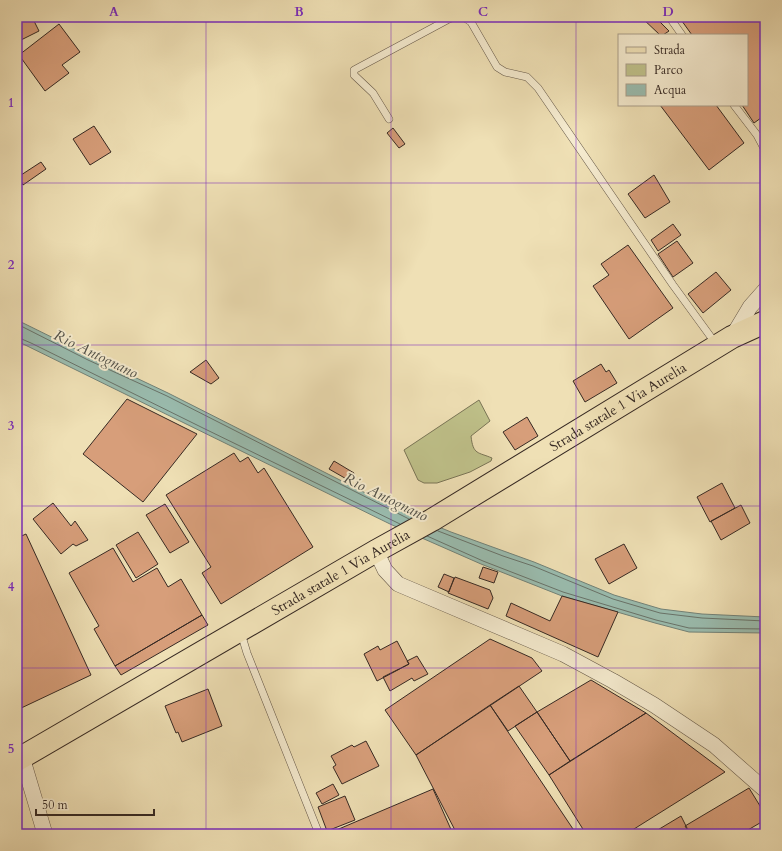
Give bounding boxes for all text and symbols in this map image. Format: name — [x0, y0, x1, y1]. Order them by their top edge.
text: A — [109, 3, 119, 21]
text: B — [294, 3, 304, 21]
text: C — [478, 3, 488, 21]
text: D — [662, 3, 674, 21]
legend — [618, 34, 748, 106]
text: Strada — [654, 42, 686, 58]
text: Parco — [654, 62, 683, 78]
text: Acqua — [654, 82, 687, 98]
text: 1 — [8, 94, 14, 112]
text: 2 — [8, 256, 15, 274]
water label: Rio Antognano — [51, 325, 141, 383]
street label: Strada statale 1 Via Aurelia — [546, 358, 690, 456]
text: 3 — [8, 417, 15, 435]
water label: Rio Antognano — [341, 468, 431, 526]
street label: Strada statale 1 Via Aurelia — [268, 525, 413, 620]
text: 4 — [8, 578, 15, 596]
text: 5 — [8, 740, 14, 758]
scale bar — [36, 791, 154, 817]
text: 50 m — [42, 797, 69, 813]

